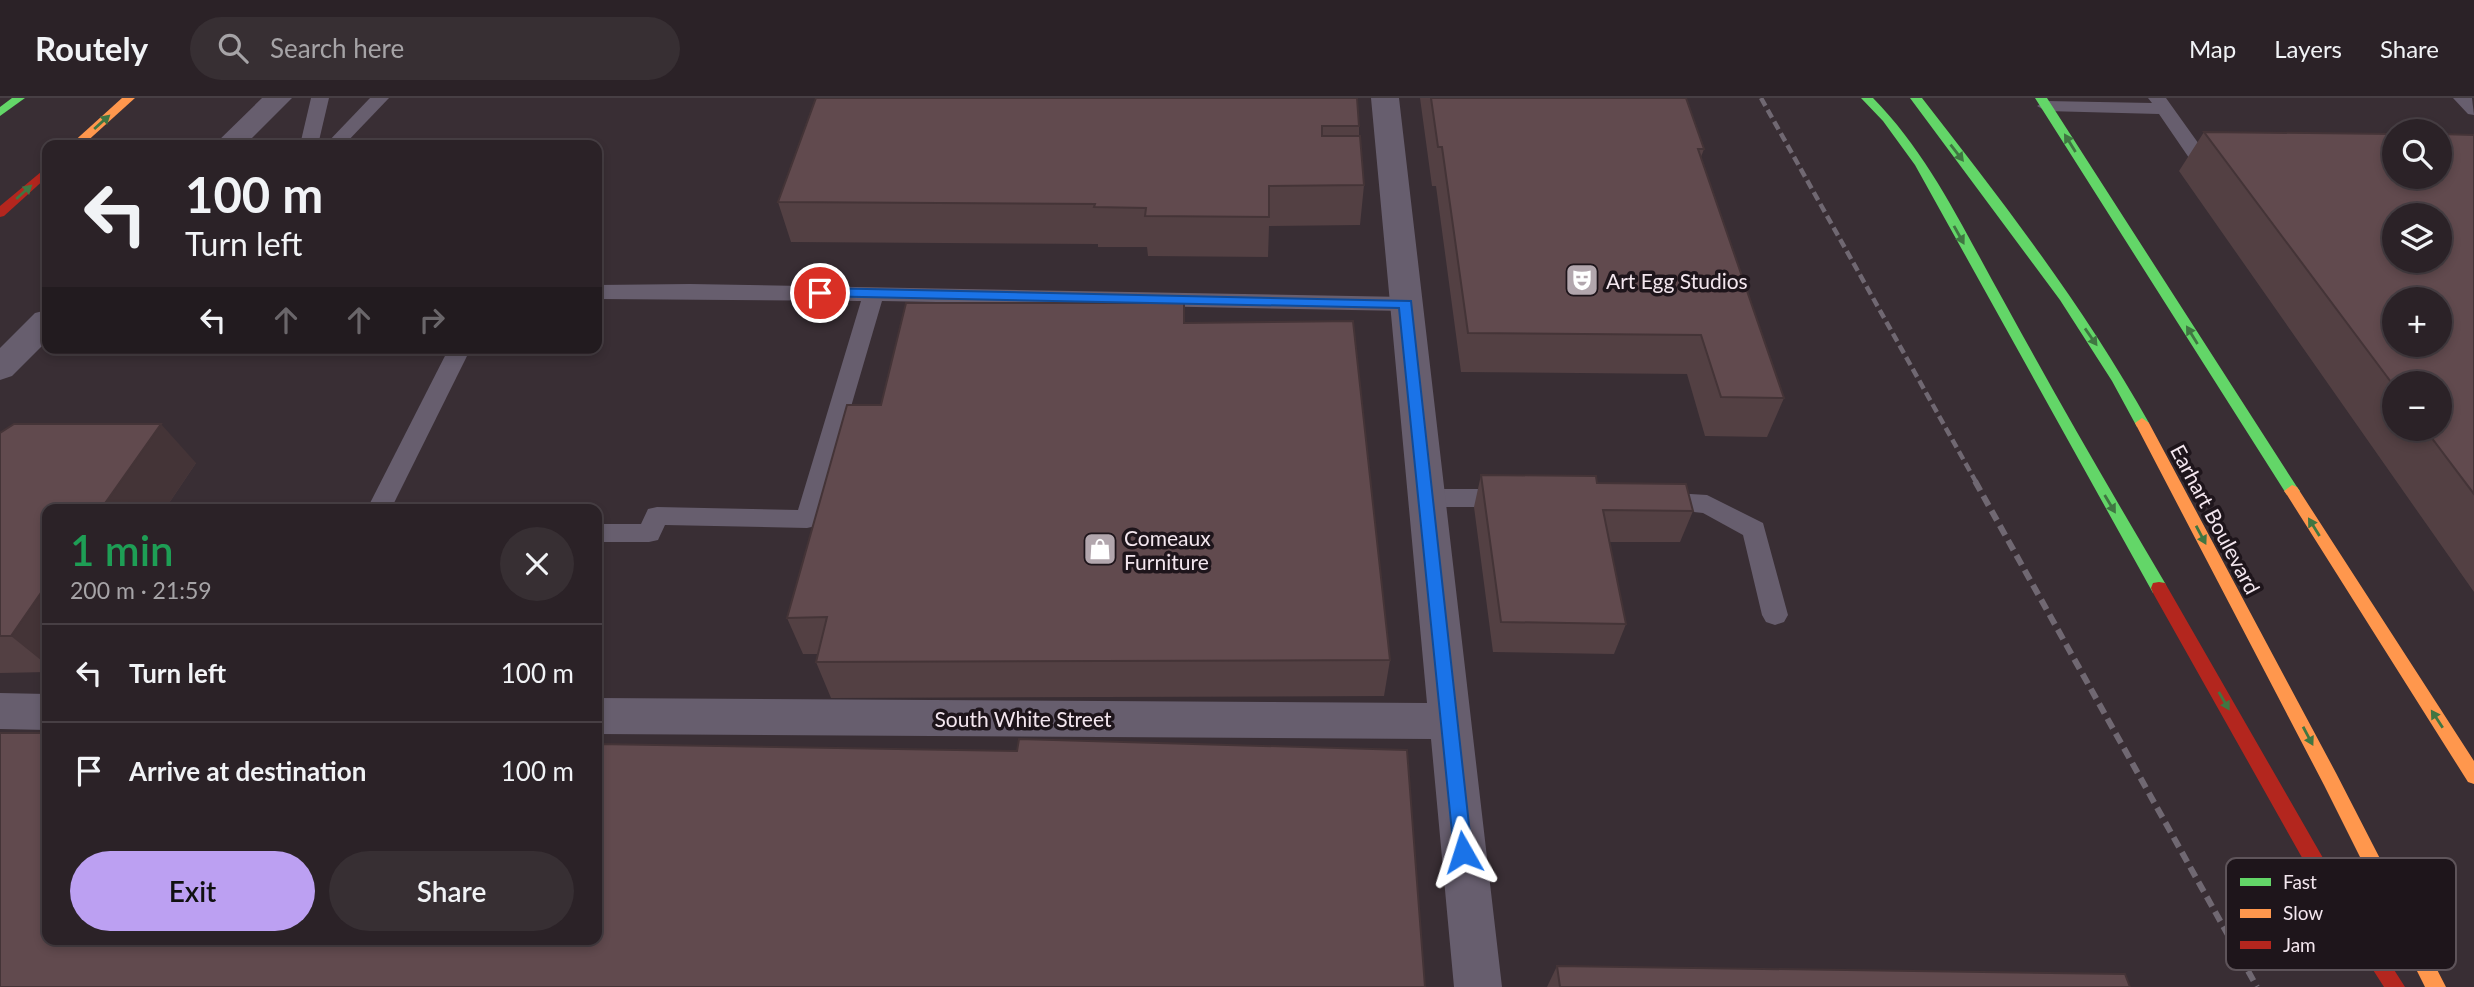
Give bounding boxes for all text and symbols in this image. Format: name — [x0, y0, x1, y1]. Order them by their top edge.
search box — [190, 17, 680, 80]
text: Routely — [35, 28, 148, 68]
icon: search — [214, 29, 252, 67]
text: Search here — [270, 32, 404, 64]
text: Map — [2189, 34, 2236, 63]
text: Layers — [2274, 34, 2342, 63]
text: Share — [2380, 34, 2439, 63]
one-way arrow — [93, 114, 110, 130]
map controls — [2382, 119, 2452, 441]
button: search — [2382, 119, 2452, 189]
one-way arrow — [2064, 134, 2077, 153]
one-way arrow — [1949, 143, 1964, 161]
text: 100 m — [185, 165, 323, 223]
icon: left — [70, 168, 161, 259]
one-way arrow — [15, 185, 32, 200]
button: layers — [2382, 203, 2452, 273]
text: Turn left — [185, 224, 302, 263]
one-way arrow — [1953, 225, 1965, 245]
theatre icon: Art Egg Studios — [1563, 261, 1601, 299]
pin — [790, 263, 850, 323]
place label: Art Egg Studios — [1606, 268, 1748, 293]
icon: arrive — [801, 274, 839, 312]
button: + — [2382, 287, 2452, 357]
icon: left — [194, 301, 232, 339]
icon: ahead — [267, 301, 305, 339]
icon: ahead — [340, 301, 378, 339]
icon: right — [413, 301, 451, 339]
one-way arrow — [2186, 325, 2199, 345]
one-way arrow — [2084, 328, 2098, 346]
button: − — [2382, 371, 2452, 441]
street label: Earhart Boulevard — [2166, 440, 2266, 598]
one-way arrow — [2103, 495, 2116, 514]
one-way arrow — [2308, 517, 2321, 537]
text: 1 min — [70, 525, 174, 575]
place label: Comeaux Furniture — [1124, 525, 1211, 574]
one-way arrow — [2195, 525, 2207, 545]
button: close — [500, 527, 574, 601]
shop icon: Comeaux Furniture — [1081, 530, 1119, 568]
text: 200 m · 21:59 — [70, 576, 212, 604]
icon: left — [70, 654, 108, 692]
text: Turn left — [129, 657, 226, 689]
text: 100 m — [501, 657, 574, 689]
one-way arrow — [2218, 691, 2230, 711]
street label: South White Street — [935, 706, 1112, 731]
one-way arrow — [2431, 709, 2444, 728]
one-way arrow — [2301, 727, 2313, 747]
icon: arrive — [70, 752, 108, 790]
text: Arrive at destination — [129, 755, 366, 787]
text: 100 m — [501, 755, 574, 787]
position arrow — [1426, 815, 1500, 889]
button: Exit — [70, 851, 315, 931]
button: Share — [329, 851, 574, 931]
legend — [2226, 858, 2456, 970]
text: Fast — [2283, 870, 2317, 893]
text: Slow — [2283, 901, 2323, 924]
text: Jam — [2283, 933, 2316, 956]

